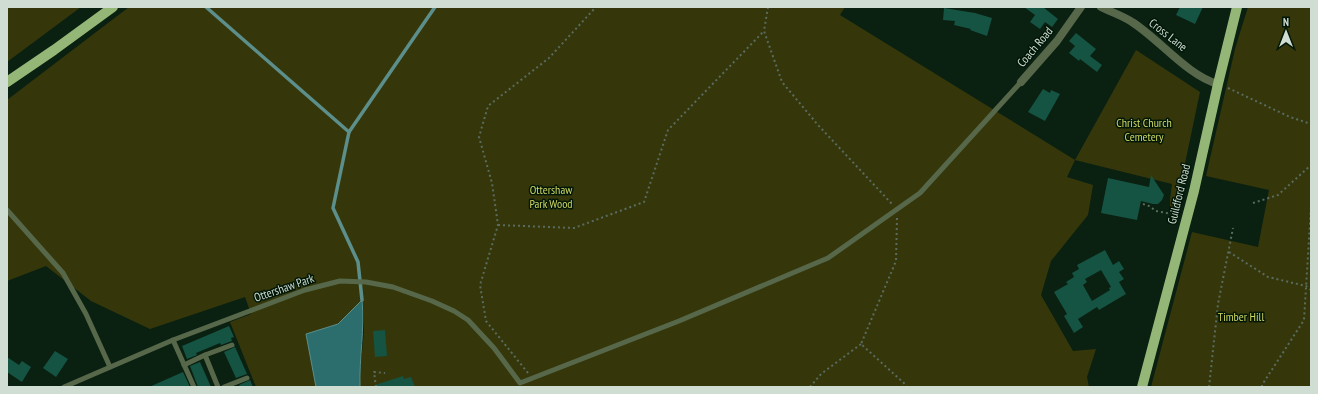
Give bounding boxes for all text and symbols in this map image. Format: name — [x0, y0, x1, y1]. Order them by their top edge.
north arrow — [1266, 12, 1306, 52]
street label: Cross Lane — [1146, 15, 1190, 54]
text: N — [1283, 15, 1289, 29]
street label: Coach Road — [1014, 24, 1056, 70]
park label: Christ Church Cemetery — [1116, 115, 1172, 144]
street label: Guildford Road — [1164, 162, 1193, 225]
park label: Ottershaw Park Wood — [529, 182, 573, 211]
street label: Ottershaw Park — [252, 270, 316, 305]
park label: Timber Hill — [1218, 309, 1264, 324]

